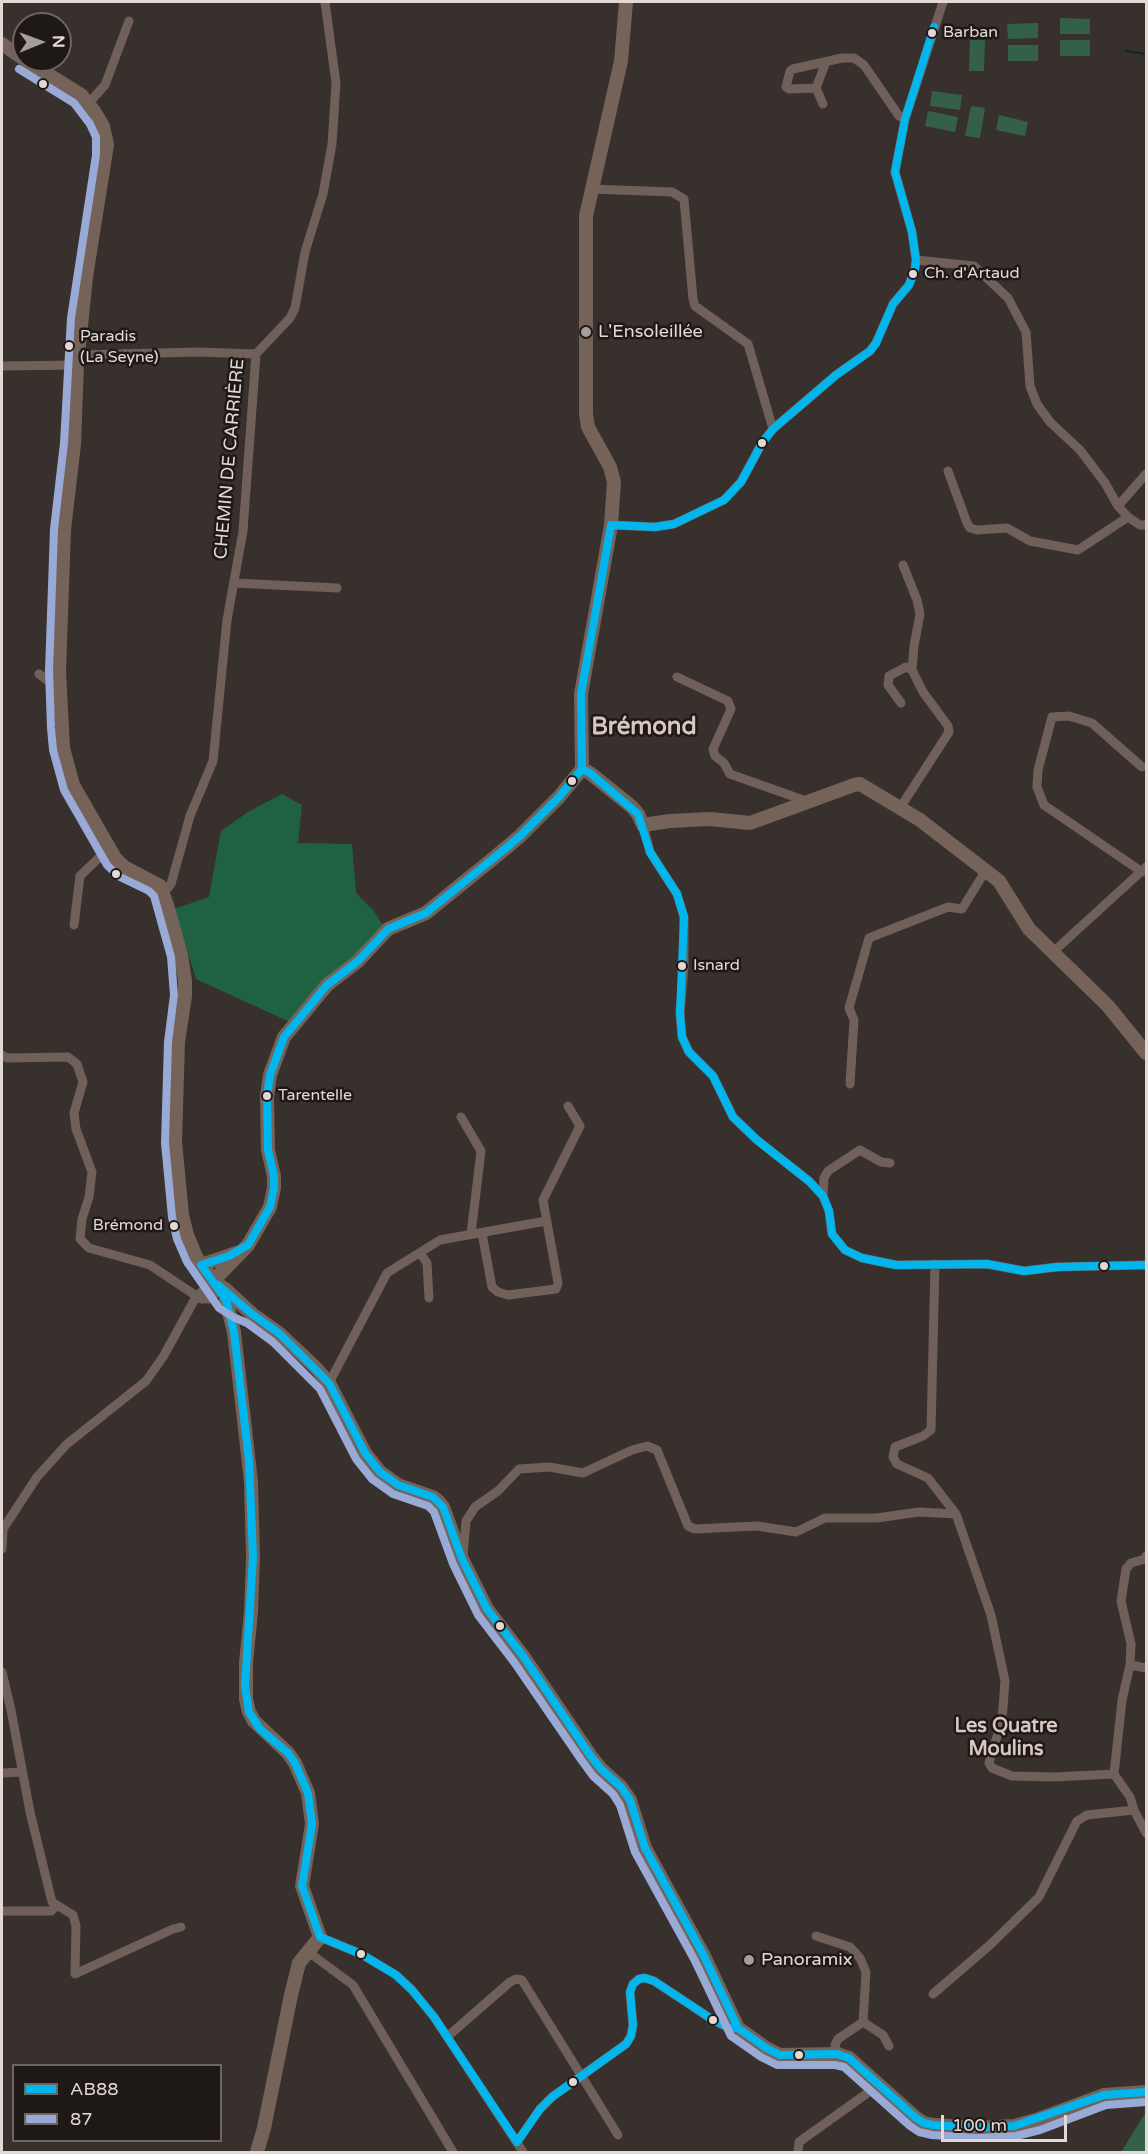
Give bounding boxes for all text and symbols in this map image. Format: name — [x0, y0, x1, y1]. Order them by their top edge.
north arrow — [12, 12, 72, 72]
place label: Barban — [943, 23, 998, 43]
marker: Barban — [926, 27, 938, 39]
text: N — [48, 35, 68, 48]
unlabelled marker — [37, 78, 49, 90]
place label: Ch. d'Artaud — [924, 264, 1020, 284]
marker: Ch. d'Artaud — [907, 268, 919, 280]
place label: L'Ensoleillée — [598, 321, 703, 343]
marker: L'Ensoleillée — [579, 325, 593, 339]
place label: Paradis (La Seyne) — [80, 327, 159, 365]
marker: Paradis (La Seyne) — [63, 340, 75, 352]
street label: CHEMIN DE CARRIÈRE — [210, 358, 250, 560]
unlabelled marker — [756, 437, 768, 449]
district label: Brémond — [591, 714, 697, 742]
unlabelled marker — [566, 775, 578, 787]
unlabelled marker — [110, 868, 122, 880]
place label: Isnard — [693, 956, 740, 976]
marker: Isnard — [676, 960, 688, 972]
place label: Tarentelle — [278, 1086, 352, 1106]
marker: Tarentelle — [261, 1090, 273, 1102]
place label: Brémond — [93, 1216, 163, 1236]
marker: Brémond — [168, 1220, 180, 1232]
unlabelled marker — [1098, 1260, 1110, 1272]
unlabelled marker — [494, 1620, 506, 1632]
district label: Les Quatre Moulins — [954, 1715, 1058, 1762]
unlabelled marker — [355, 1948, 367, 1960]
place label: Panoramix — [761, 1949, 852, 1971]
marker: Panoramix — [742, 1953, 756, 1967]
unlabelled marker — [707, 2014, 719, 2026]
unlabelled marker — [793, 2049, 805, 2061]
legend — [12, 2064, 222, 2142]
unlabelled marker — [567, 2076, 579, 2088]
text: AB88 — [70, 2078, 119, 2100]
scale bar — [944, 2103, 1070, 2141]
text: 87 — [70, 2108, 93, 2130]
text: 100 m — [952, 2114, 1007, 2136]

